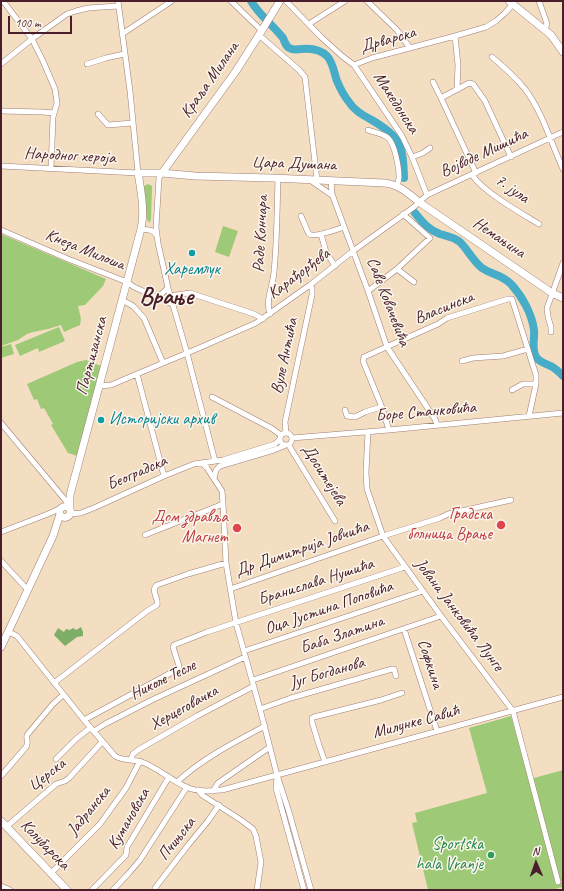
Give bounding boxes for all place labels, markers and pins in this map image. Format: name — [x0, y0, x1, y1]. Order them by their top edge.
marker: Харемлук — [187, 248, 197, 258]
place label: Харемлук — [164, 260, 220, 280]
place label: Историјски архив — [109, 410, 215, 430]
marker: Историјски архив — [96, 415, 106, 425]
place label: Градска болница Врање — [407, 505, 492, 545]
place label: Дом здравља Магнет — [152, 508, 228, 548]
marker: Градска болница Врање — [495, 519, 507, 531]
marker: Дом здравља Магнет — [231, 522, 243, 534]
place label: Sportska hala Vranje — [416, 835, 483, 875]
marker: Sportska hala Vranje — [486, 850, 496, 860]

